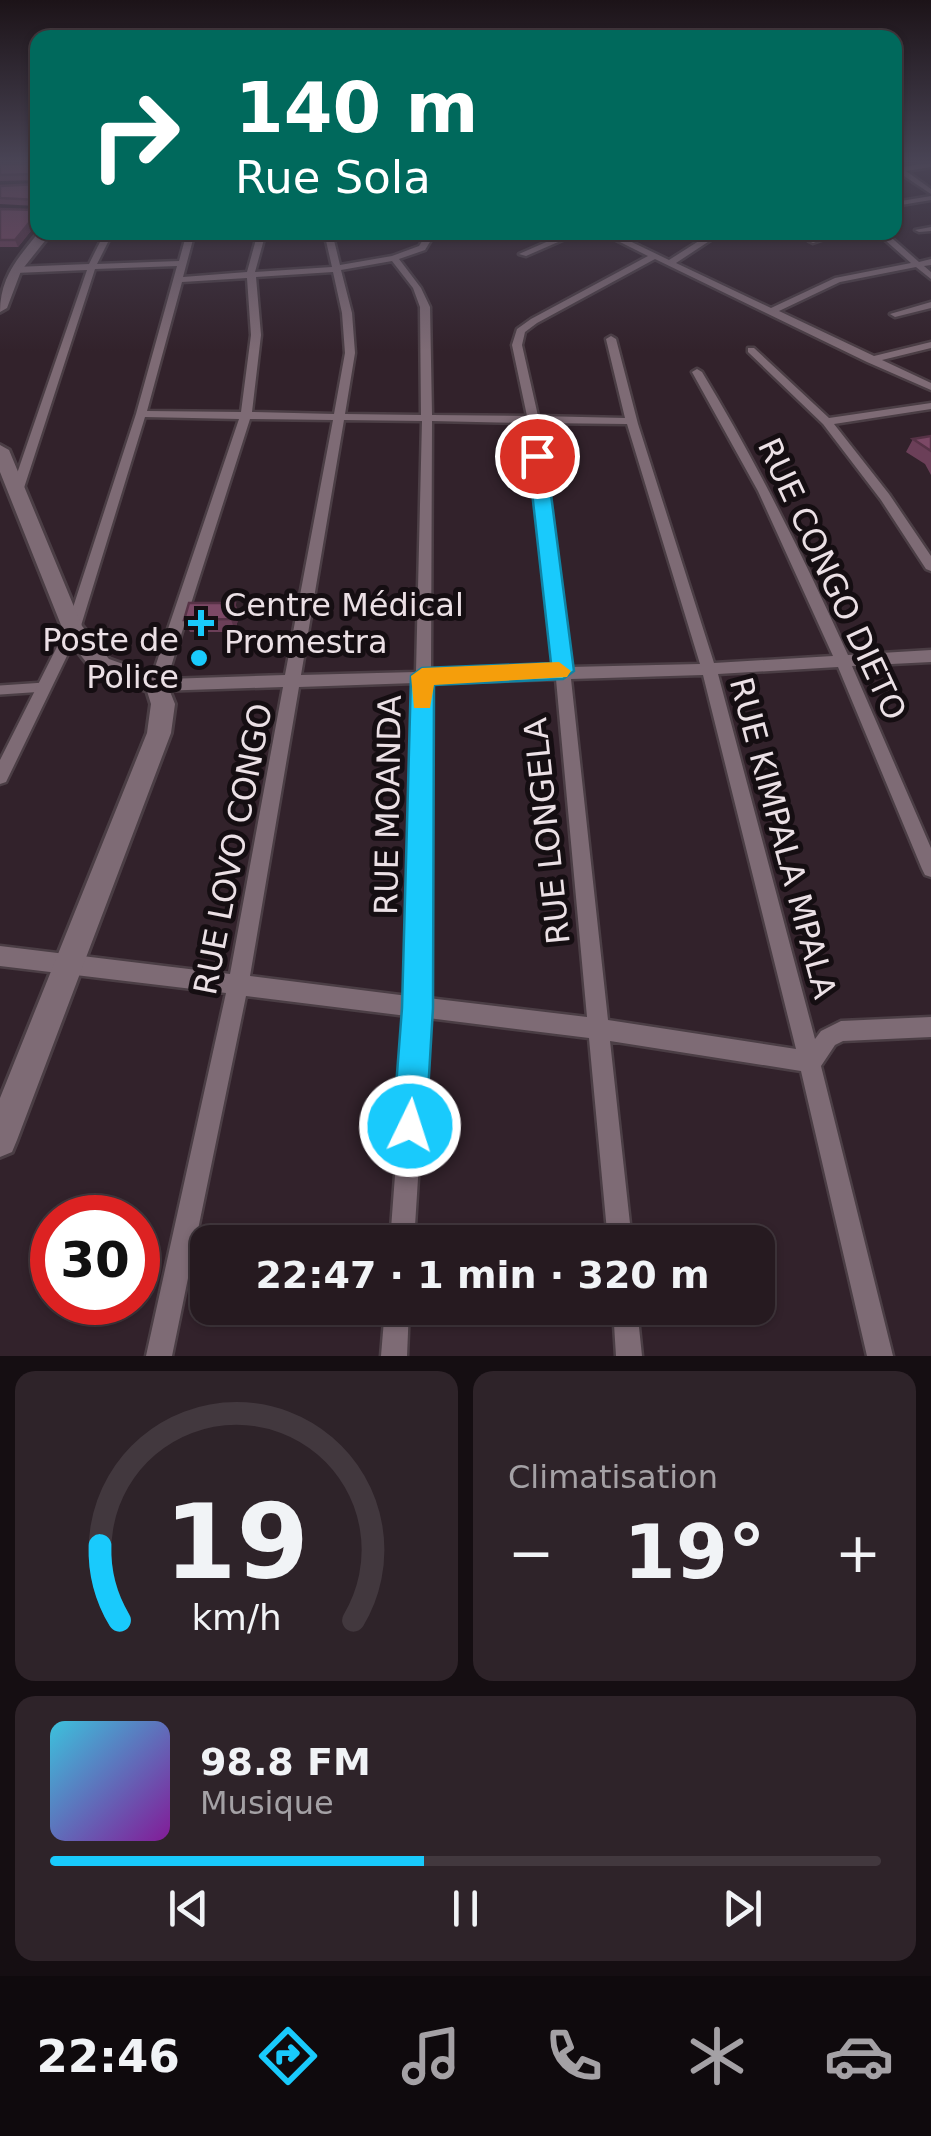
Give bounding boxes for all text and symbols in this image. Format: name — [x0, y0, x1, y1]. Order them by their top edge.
text: 140 m — [235, 67, 478, 149]
icon: right — [70, 70, 200, 200]
text: Rue Sola — [235, 151, 431, 204]
pin — [495, 414, 580, 499]
icon: arrive — [510, 429, 565, 484]
street label: RUE CONGO DIETO — [750, 432, 914, 726]
place label: Centre Médical Promestra — [224, 586, 464, 661]
marker: Centre Médical Promestra — [188, 610, 214, 636]
place label: Poste de Police — [42, 621, 179, 696]
marker: Poste de Police — [188, 647, 210, 669]
street label: RUE KIMPALA MPALA — [722, 673, 844, 1003]
street label: RUE MOANDA — [367, 695, 409, 915]
street label: RUE LOVO CONGO — [186, 700, 280, 998]
street label: RUE LONGELA — [516, 716, 578, 946]
position arrow — [358, 1074, 462, 1178]
speed limit sign: 30 — [30, 1195, 160, 1325]
text: 22:47 · 1 min · 320 m — [255, 1253, 710, 1297]
text: Climatisation — [508, 1458, 718, 1496]
text: 19 — [164, 1481, 309, 1603]
text: 19° — [624, 1508, 765, 1596]
text: − — [508, 1521, 554, 1585]
text: + — [835, 1521, 881, 1585]
text: km/h — [191, 1597, 282, 1638]
text: 98.8 FM — [200, 1740, 371, 1784]
text: Musique — [200, 1784, 334, 1822]
icon: previous — [161, 1881, 216, 1936]
icon: pause — [438, 1881, 493, 1936]
icon: next — [715, 1881, 770, 1936]
icon: directions — [253, 2021, 323, 2091]
icon: music — [396, 2021, 466, 2091]
icon: phone — [539, 2021, 609, 2091]
icon: climate — [682, 2021, 752, 2091]
icon: car — [824, 2021, 894, 2091]
text: 22:46 — [36, 2030, 180, 2083]

